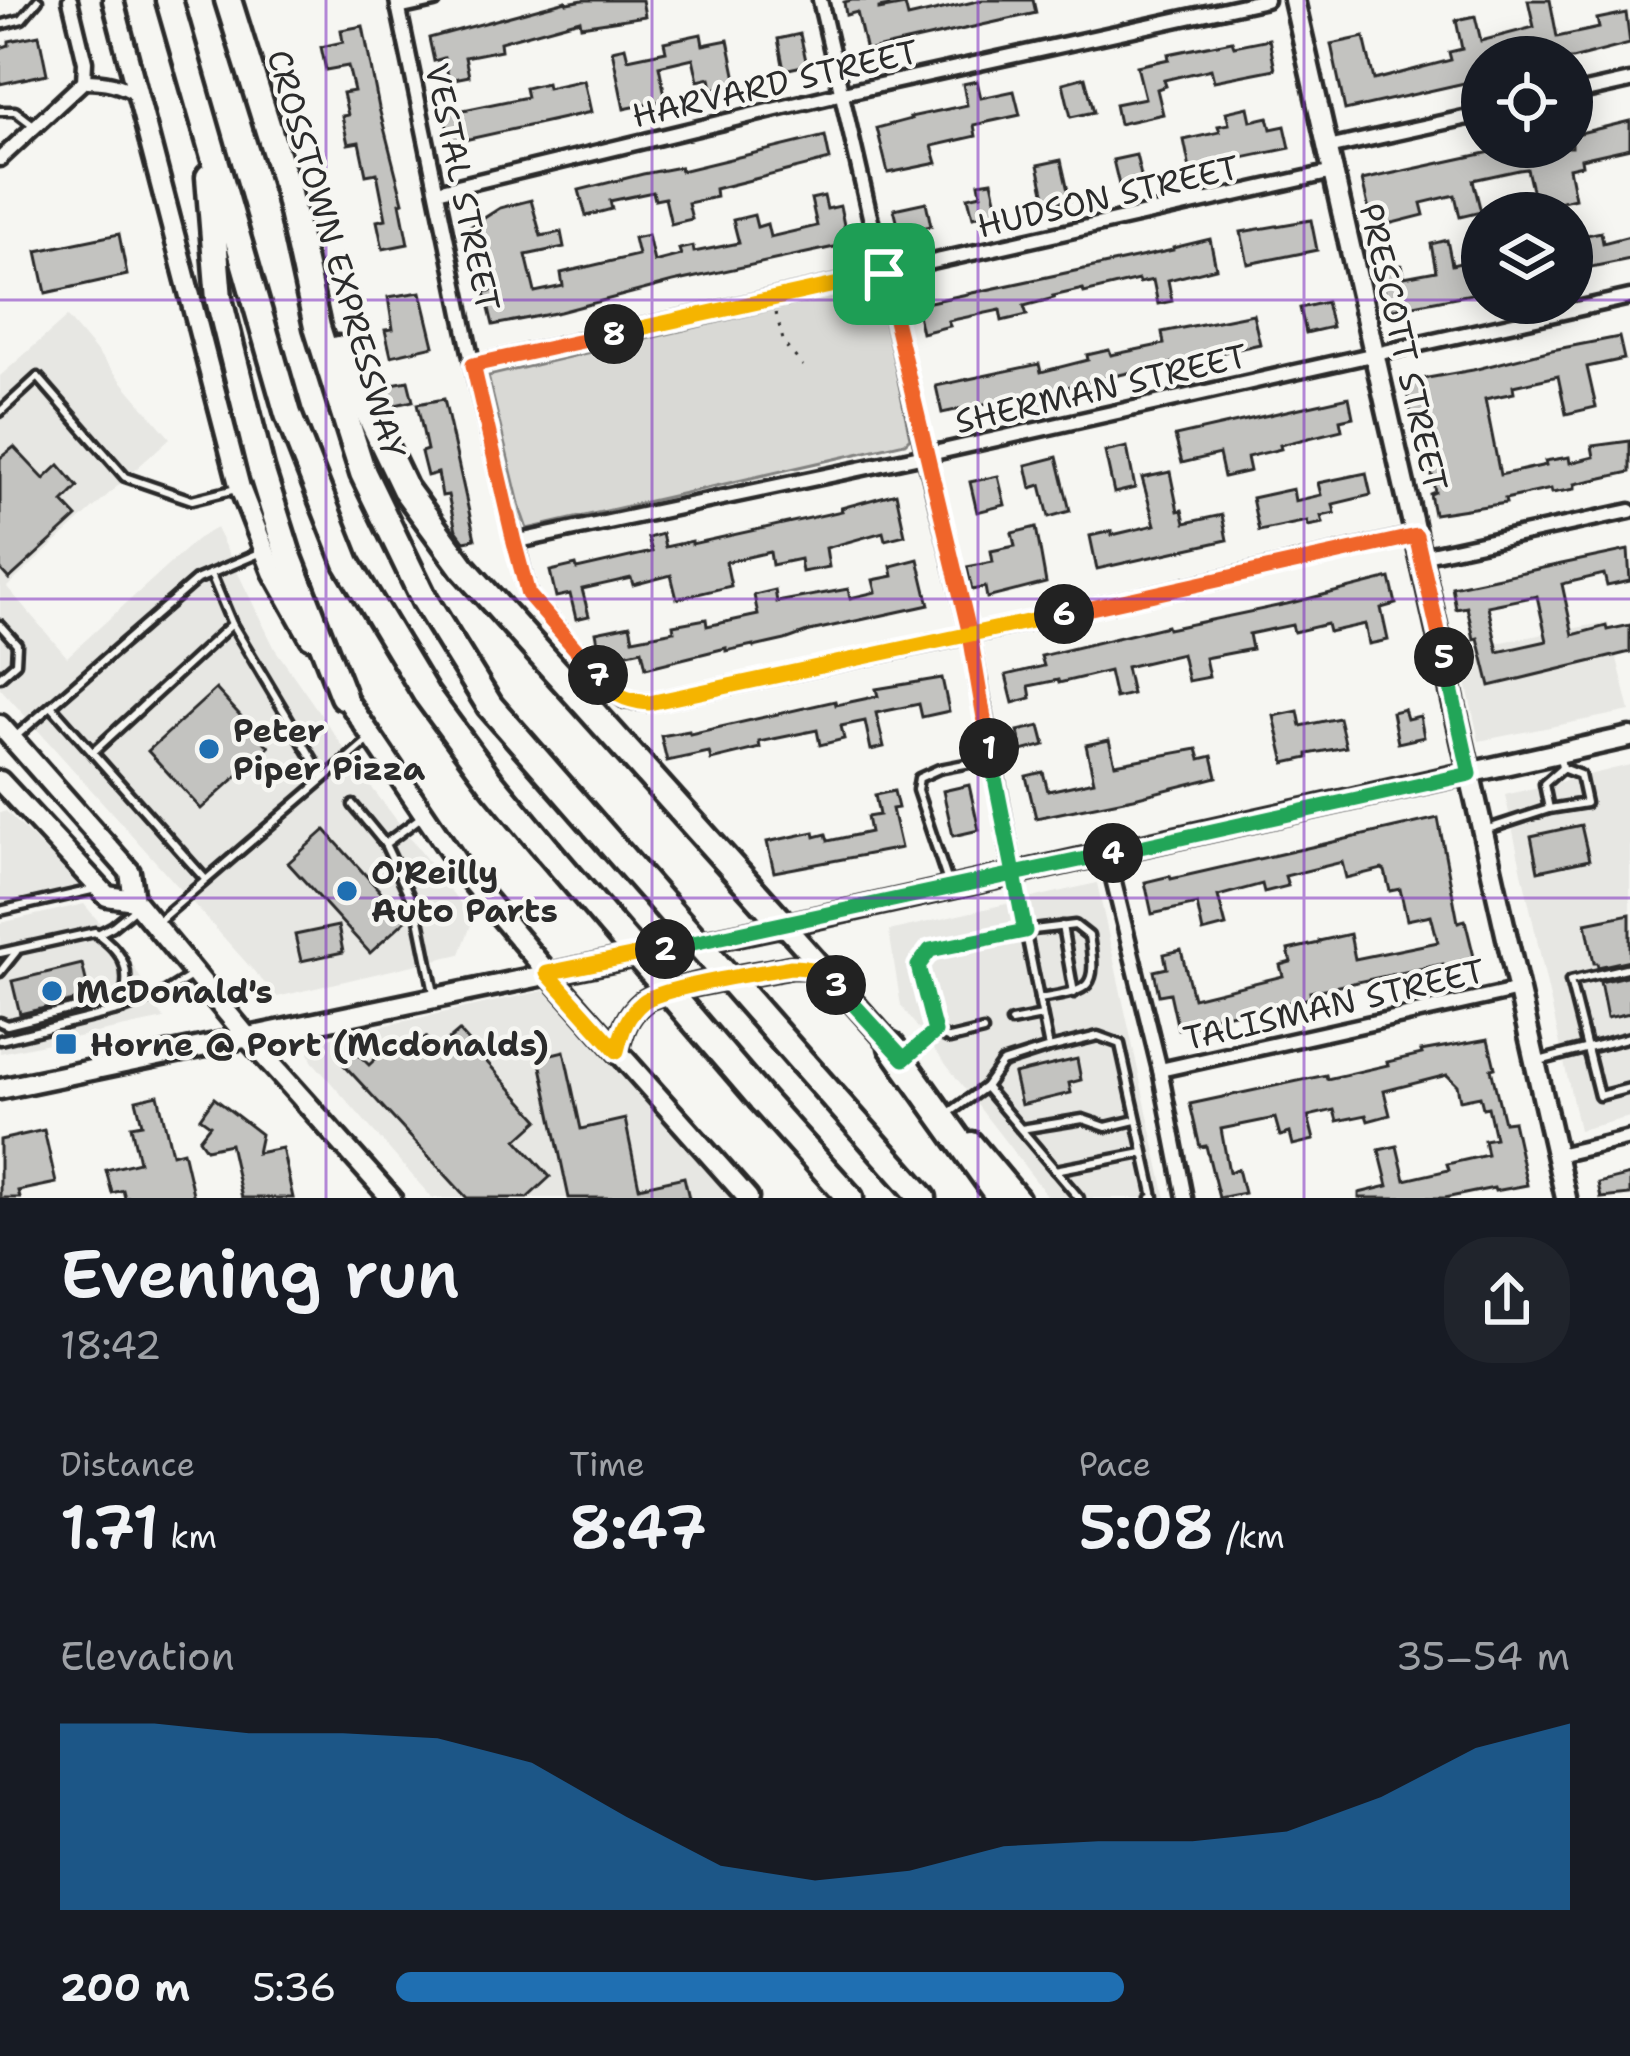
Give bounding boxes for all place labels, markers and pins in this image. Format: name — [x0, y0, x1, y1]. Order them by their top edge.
pin — [833, 223, 935, 325]
pin: 8 — [584, 304, 644, 364]
pin: 6 — [1034, 584, 1094, 644]
pin: 5 — [1414, 627, 1474, 687]
pin: 7 — [568, 645, 628, 705]
place label: Peter Piper Pizza — [233, 708, 426, 791]
pin: 1 — [959, 718, 1019, 778]
marker: Peter Piper Pizza — [196, 736, 222, 762]
pin: 4 — [1083, 823, 1143, 883]
place label: O'Reilly Auto Parts — [371, 850, 558, 933]
marker: O'Reilly Auto Parts — [334, 878, 360, 904]
pin: 2 — [635, 919, 695, 979]
pin: 3 — [806, 955, 866, 1015]
place label: McDonald's — [76, 969, 273, 1014]
marker: McDonald's — [39, 978, 65, 1004]
place label: Horne @ Port (Mcdonalds) — [90, 1022, 549, 1067]
marker: Horne @ Port (Mcdonalds) — [53, 1031, 79, 1057]

